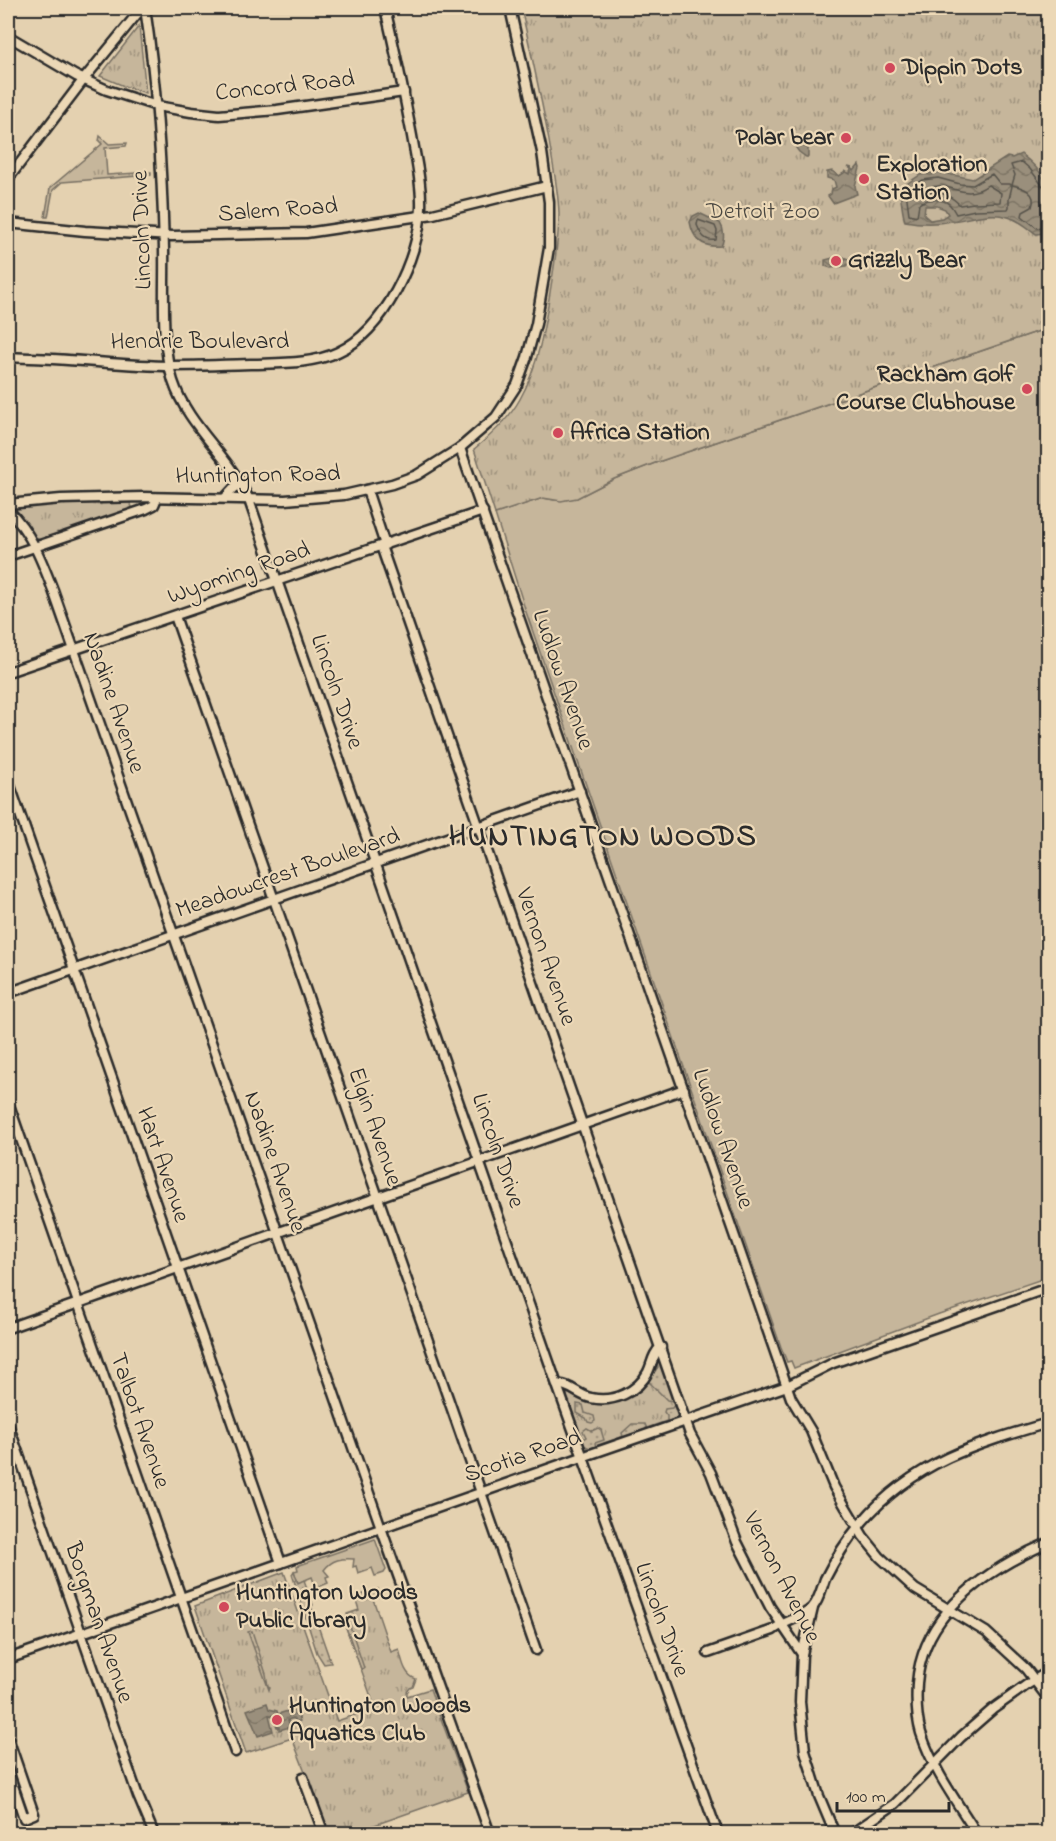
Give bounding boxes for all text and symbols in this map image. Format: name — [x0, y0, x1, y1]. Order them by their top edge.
place label: Dippin Dots — [901, 51, 1023, 86]
marker: Dippin Dots — [883, 61, 897, 75]
street label: Concord Road — [214, 62, 357, 112]
place label: Polar bear — [736, 121, 835, 156]
marker: Polar bear — [839, 131, 853, 145]
place label: Exploration Station — [876, 148, 987, 211]
street label: Lincoln Drive — [123, 169, 163, 290]
marker: Exploration Station — [857, 172, 871, 186]
street label: Salem Road — [217, 189, 340, 233]
park label: Detroit Zoo — [705, 195, 820, 230]
place label: Grizzly Bear — [848, 244, 966, 280]
marker: Grizzly Bear — [829, 254, 843, 268]
street label: Hendrie Boulevard — [111, 325, 290, 360]
place label: Rackham Golf Course Clubhouse — [836, 358, 1016, 421]
marker: Rackham Golf Course Clubhouse — [1020, 382, 1034, 396]
place label: Africa Station — [570, 416, 710, 451]
marker: Africa Station — [551, 426, 565, 440]
street label: Huntington Road — [175, 457, 341, 495]
street label: Wyoming Road — [163, 533, 316, 616]
street label: Ludlow Avenue — [522, 605, 602, 755]
street label: Nadine Avenue — [72, 628, 154, 779]
street label: Lincoln Drive — [300, 630, 372, 754]
district label: HUNTINGTON WOODS — [449, 816, 757, 860]
street label: Meadowcrest Boulevard — [171, 819, 405, 929]
street label: Vernon Avenue — [505, 883, 585, 1031]
street label: Elgin Avenue — [337, 1063, 411, 1191]
street label: Ludlow Avenue — [682, 1064, 762, 1214]
street label: Nadine Avenue — [233, 1087, 315, 1238]
street label: Lincoln Drive — [461, 1089, 533, 1213]
street label: Hart Avenue — [126, 1102, 198, 1228]
street label: Talbot Avenue — [99, 1348, 179, 1494]
street label: Scotia Road — [460, 1420, 587, 1493]
street label: Vernon Avenue — [732, 1505, 829, 1650]
street label: Borgman Avenue — [54, 1537, 142, 1708]
street label: Lincoln Drive — [624, 1558, 698, 1682]
place label: Huntington Woods Public Library — [236, 1576, 418, 1640]
marker: Huntington Woods Public Library — [217, 1600, 231, 1614]
place label: Huntington Woods Aquatics Club — [289, 1689, 471, 1752]
marker: Huntington Woods Aquatics Club — [270, 1713, 284, 1727]
scale bar — [837, 1775, 950, 1813]
text: 100 m — [846, 1785, 886, 1811]

